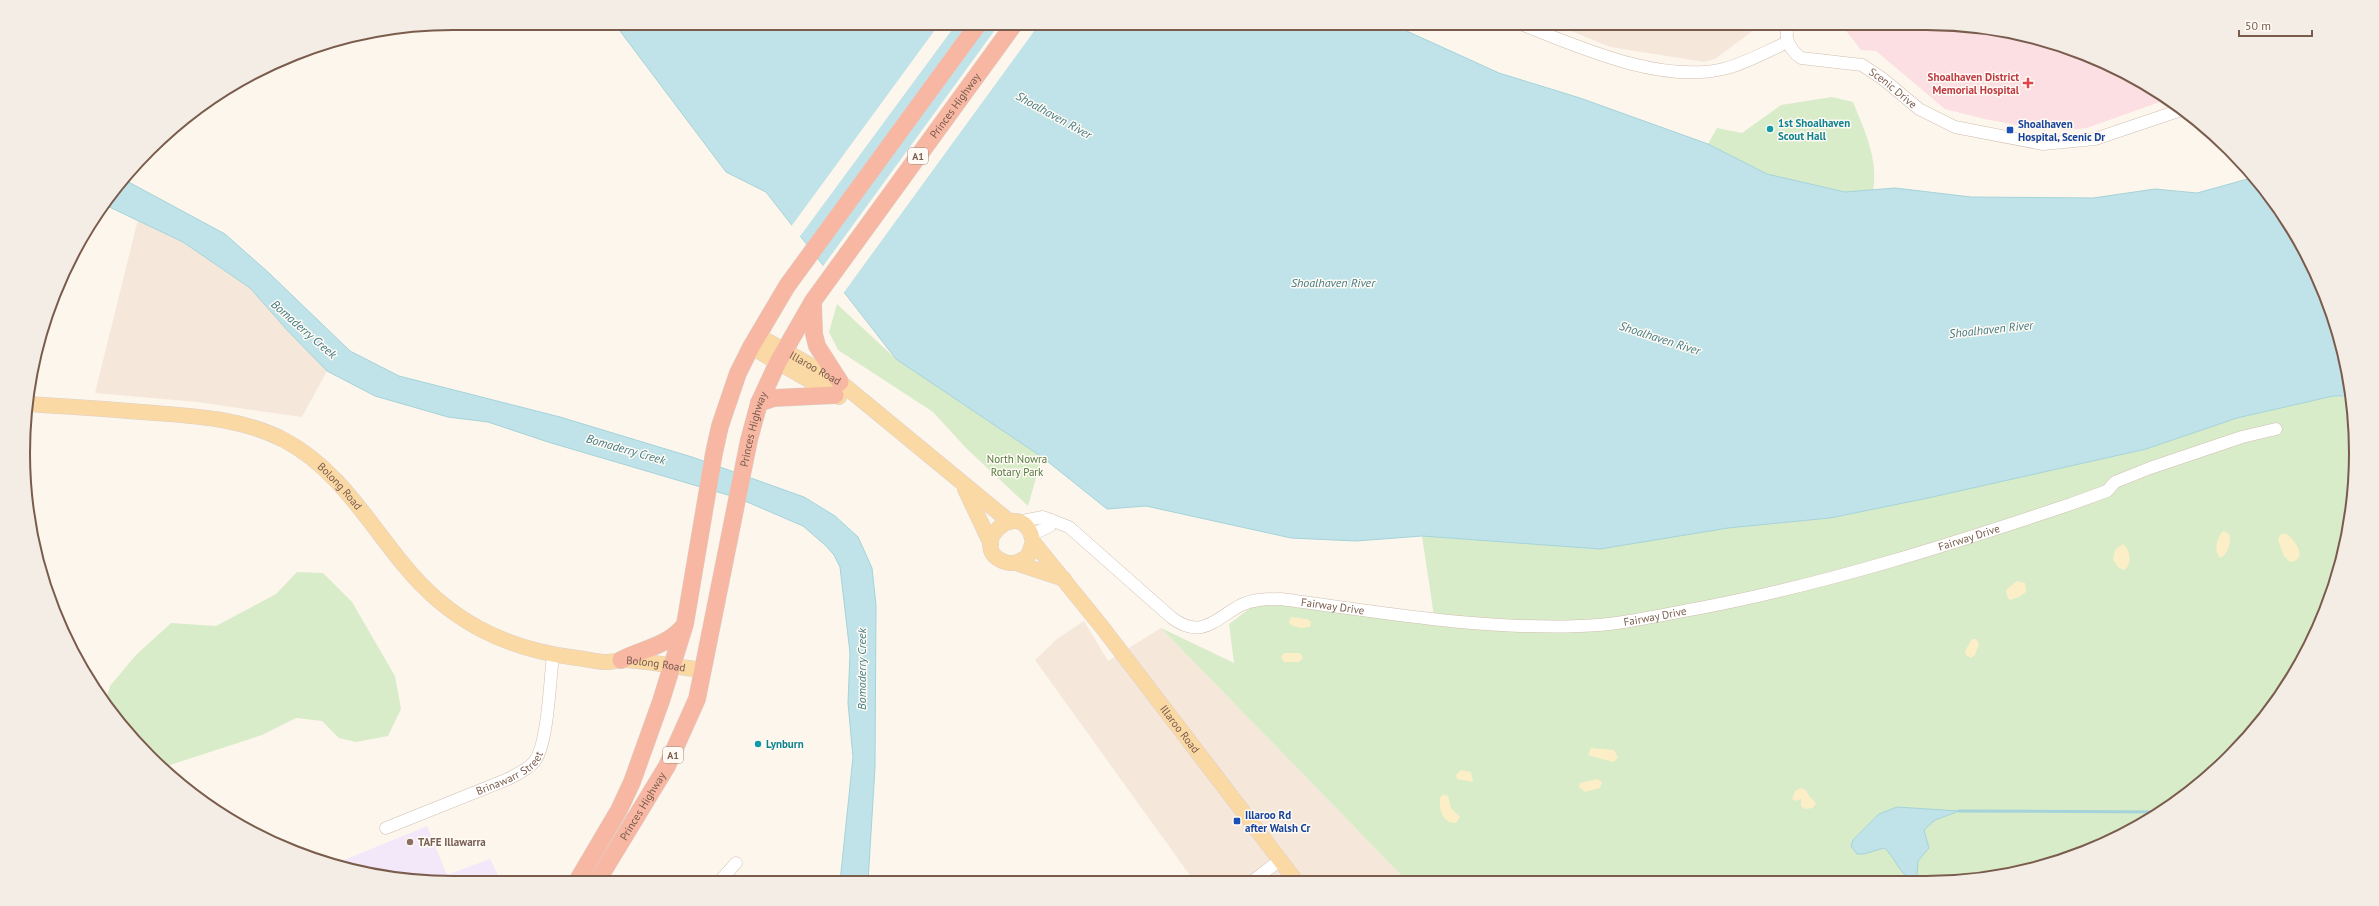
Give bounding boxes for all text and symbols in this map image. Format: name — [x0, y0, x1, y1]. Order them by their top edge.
scale bar — [2239, 12, 2312, 38]
text: 50 m — [2245, 18, 2271, 33]
street label: Scenic Drive — [1866, 65, 1920, 112]
street label: Princes Highway — [927, 69, 984, 141]
place label: Shoalhaven District Memorial Hospital — [1928, 70, 2020, 97]
marker: Shoalhaven District Memorial Hospital — [2022, 77, 2034, 89]
water label: Shoalhaven River — [1014, 88, 1095, 142]
place label: 1st Shoalhaven Scout Hall — [1778, 116, 1850, 143]
place label: Shoalhaven Hospital, Scenic Dr — [2018, 117, 2105, 144]
marker: 1st Shoalhaven Scout Hall — [1765, 124, 1775, 134]
marker: Shoalhaven Hospital, Scenic Dr — [2005, 125, 2015, 135]
road number: A1 — [908, 148, 928, 164]
water label: Shoalhaven River — [1291, 275, 1376, 290]
water label: Bomaderry Creek — [268, 296, 340, 362]
water label: Shoalhaven River — [1948, 317, 2035, 341]
water label: Shoalhaven River — [1618, 318, 1703, 358]
street label: Illaroo Road — [787, 348, 844, 388]
street label: Princes Highway — [737, 388, 771, 468]
water label: Bomaderry Creek — [585, 431, 668, 468]
park label: North Nowra Rotary Park — [987, 452, 1047, 479]
street label: Bolong Road — [315, 459, 365, 513]
street label: Fairway Drive — [1936, 521, 2002, 554]
street label: Fairway Drive — [1300, 595, 1366, 617]
street label: Fairway Drive — [1623, 604, 1688, 629]
water label: Bomaderry Creek — [854, 627, 869, 710]
street label: Bolong Road — [626, 653, 686, 675]
street label: Illaroo Road — [1157, 702, 1203, 756]
place label: Lynburn — [766, 737, 804, 751]
marker: Lynburn — [753, 739, 763, 749]
road number: A1 — [663, 747, 683, 763]
street label: Brinawarr Street — [474, 749, 546, 798]
street label: Princes Highway — [617, 769, 669, 843]
place label: Illaroo Rd after Walsh Cr — [1245, 808, 1311, 835]
marker: Illaroo Rd after Walsh Cr — [1232, 816, 1242, 826]
place label: TAFE Illawarra — [418, 835, 486, 849]
marker: TAFE Illawarra — [405, 837, 415, 847]

